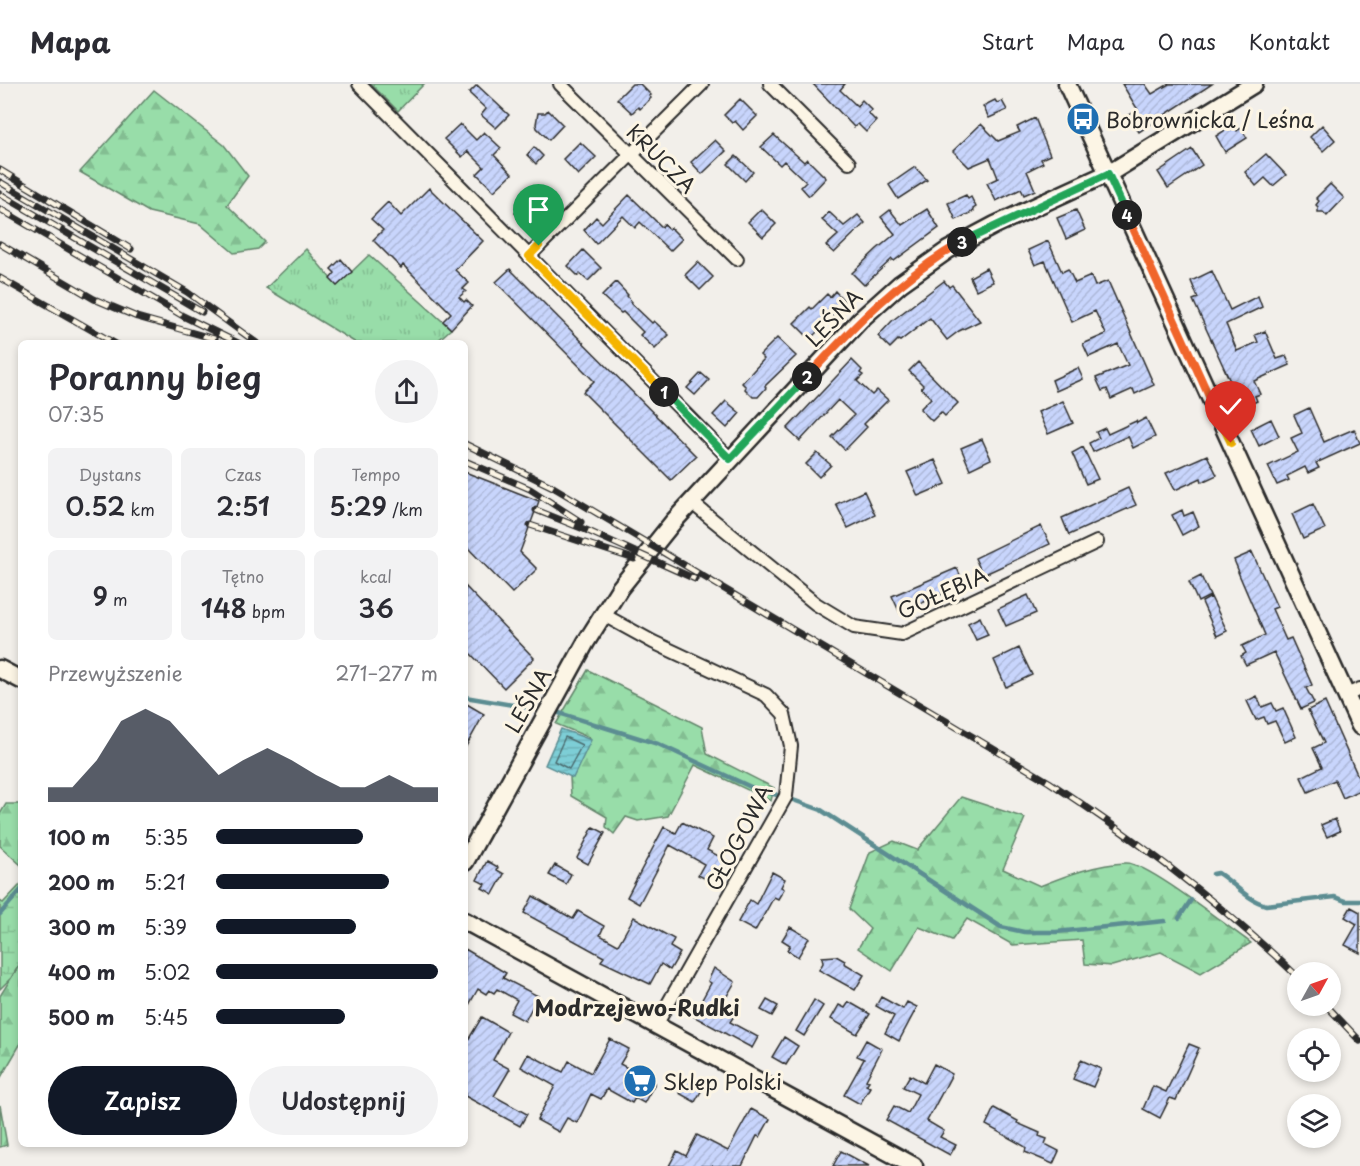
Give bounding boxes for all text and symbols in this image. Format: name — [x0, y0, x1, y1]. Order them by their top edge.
text: Mapa — [30, 20, 111, 63]
text: Start — [982, 25, 1034, 57]
text: Mapa — [1067, 25, 1125, 57]
text: O nas — [1158, 25, 1216, 57]
text: Kontakt — [1249, 25, 1330, 57]
bus stop icon: Bobrownicka / Leśna — [1065, 101, 1101, 137]
place label: Bobrownicka / Leśna — [1106, 103, 1314, 135]
street label: KRUCZA — [620, 116, 704, 200]
pin — [513, 184, 564, 246]
icon: arrive — [522, 193, 555, 226]
pin: 4 — [1112, 200, 1142, 230]
text: 4 — [1122, 203, 1132, 227]
pin: 3 — [947, 227, 977, 257]
text: 3 — [957, 230, 967, 254]
street label: LEŚNA — [797, 281, 869, 353]
text: Poranny bieg — [48, 351, 262, 401]
button: share — [375, 360, 438, 423]
pin: 2 — [792, 362, 822, 392]
text: 2 — [801, 365, 813, 389]
pin: 1 — [649, 377, 679, 407]
text: 1 — [660, 380, 668, 404]
pin — [1205, 381, 1256, 443]
icon: check — [1214, 390, 1247, 423]
text: 07:35 — [48, 399, 104, 429]
text: Dystans — [79, 462, 141, 486]
text: Czas — [224, 462, 262, 486]
text: Tempo — [352, 462, 400, 486]
text: 0.52 — [65, 486, 125, 525]
text: 2:51 — [216, 486, 270, 525]
text: 5:29 — [329, 486, 387, 525]
text: km — [125, 497, 155, 521]
text: /km — [387, 497, 423, 521]
street label: GOŁĘBIA — [891, 558, 993, 626]
text: Tętno — [222, 564, 264, 588]
text: kcal — [360, 564, 392, 588]
text: 9 — [92, 576, 108, 615]
text: m — [108, 587, 128, 611]
text: 148 — [201, 588, 247, 627]
text: 36 — [358, 588, 394, 627]
text: bpm — [247, 599, 285, 623]
text: Przewyższenie — [48, 658, 183, 688]
text: 271–277 m — [335, 658, 438, 688]
street label: LEŚNA — [496, 661, 558, 738]
street label: GŁOGOWA — [696, 778, 780, 896]
text: 100 m — [48, 822, 110, 852]
text: 5:35 — [144, 822, 188, 852]
text: 200 m — [48, 867, 115, 897]
text: 5:21 — [144, 867, 186, 897]
text: 300 m — [48, 912, 116, 942]
text: 5:39 — [144, 912, 187, 942]
text: 400 m — [48, 957, 116, 987]
text: 5:02 — [144, 957, 191, 987]
north arrow — [1287, 962, 1341, 1016]
map controls — [1287, 962, 1341, 1148]
district label: Modrzejewo-Rudki — [534, 990, 740, 1023]
text: 500 m — [48, 1002, 115, 1032]
text: 5:45 — [144, 1002, 188, 1032]
button: locate — [1287, 1028, 1341, 1082]
supermarket icon: Sklep Polski — [622, 1063, 658, 1099]
place label: Sklep Polski — [663, 1065, 782, 1097]
button: Zapisz — [48, 1066, 237, 1135]
button: Udostępnij — [249, 1066, 438, 1135]
button: layers — [1287, 1094, 1341, 1148]

